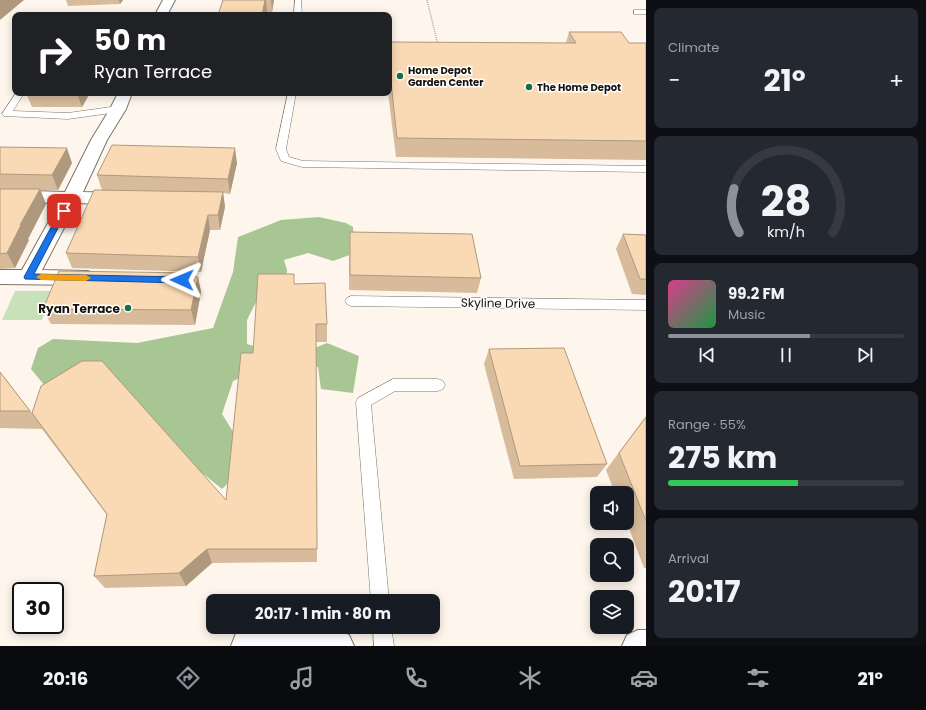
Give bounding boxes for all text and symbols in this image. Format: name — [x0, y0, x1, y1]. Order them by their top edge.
text: 50 m — [94, 21, 166, 60]
icon: right — [28, 28, 80, 80]
text: Climate — [668, 38, 719, 57]
text: Ryan Terrace — [94, 59, 212, 84]
text: 21° — [763, 59, 806, 102]
place label: Home Depot Garden Center — [408, 63, 484, 90]
text: − — [668, 65, 680, 96]
text: + — [889, 65, 904, 96]
marker: Home Depot Garden Center — [395, 71, 405, 81]
place label: The Home Depot — [537, 80, 621, 95]
marker: The Home Depot — [524, 82, 534, 92]
text: 28 — [761, 172, 811, 231]
pin — [47, 194, 81, 228]
icon: arrive — [53, 200, 75, 222]
text: km/h — [767, 222, 805, 242]
position arrow — [161, 259, 203, 301]
text: 99.2 FM — [728, 283, 784, 304]
street label: Skyline Drive — [461, 294, 535, 312]
place label: Ryan Terrace — [38, 300, 121, 317]
marker: Ryan Terrace — [123, 303, 133, 313]
text: Music — [728, 305, 765, 324]
icon: previous — [696, 344, 718, 366]
icon: pause — [775, 344, 797, 366]
icon: next — [854, 344, 876, 366]
text: Range · 55% — [668, 415, 746, 434]
text: 275 km — [668, 436, 777, 479]
map controls — [590, 486, 634, 634]
button: sound — [590, 486, 634, 530]
button: search — [590, 538, 634, 582]
text: Arrival — [668, 549, 709, 568]
text: 20:17 — [668, 570, 741, 613]
speed limit sign: 30 — [12, 582, 64, 634]
button: layers — [590, 590, 634, 634]
text: 20:17 · 1 min · 80 m — [255, 603, 391, 624]
icon: directions — [174, 664, 202, 692]
icon: music — [288, 664, 316, 692]
icon: phone — [402, 664, 430, 692]
icon: climate — [516, 664, 544, 692]
icon: car — [630, 664, 658, 692]
icon: filters — [744, 664, 772, 692]
text: 20:16 — [43, 666, 88, 691]
text: 21° — [858, 666, 883, 691]

